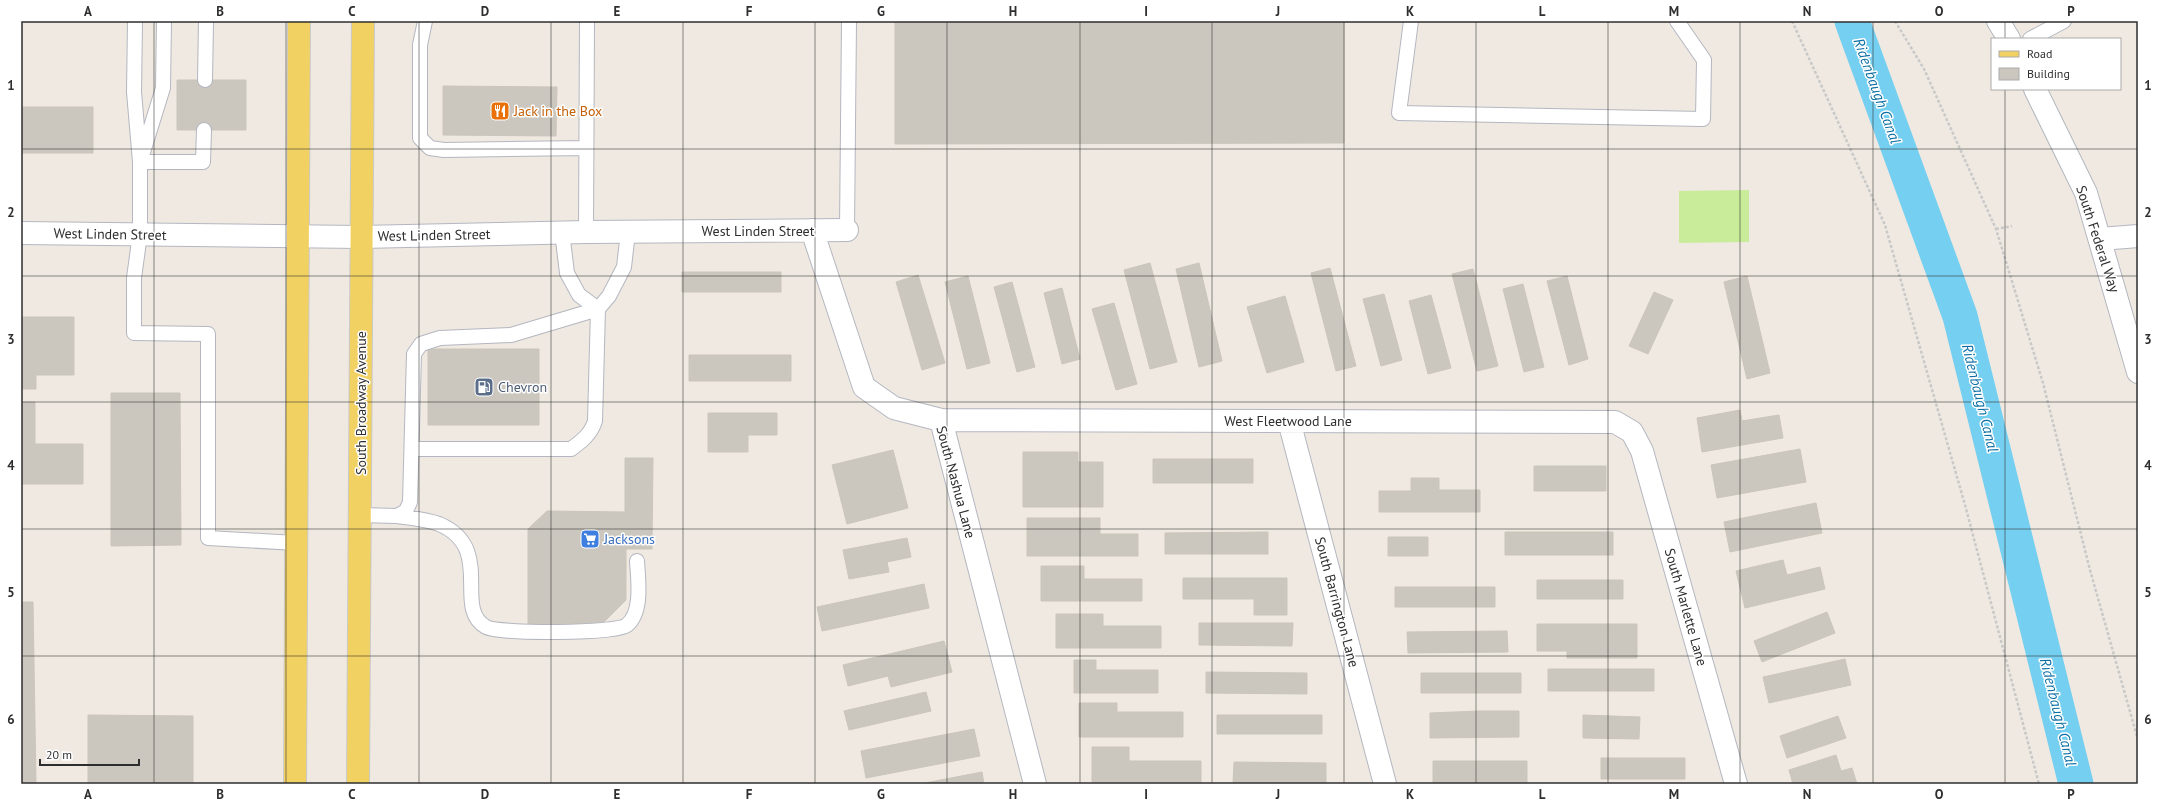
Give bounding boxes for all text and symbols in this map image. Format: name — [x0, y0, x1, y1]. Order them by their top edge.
text: A — [84, 3, 92, 20]
text: B — [216, 3, 224, 20]
text: C — [348, 3, 356, 20]
text: D — [481, 3, 489, 20]
text: E — [614, 3, 621, 20]
text: F — [746, 3, 753, 20]
text: G — [877, 3, 885, 20]
text: H — [1009, 3, 1017, 20]
text: I — [1144, 3, 1148, 20]
text: J — [1275, 3, 1280, 20]
text: K — [1406, 3, 1414, 20]
text: L — [1539, 3, 1546, 20]
text: M — [1669, 3, 1679, 20]
text: N — [1803, 3, 1811, 20]
text: O — [1935, 3, 1944, 20]
text: P — [2067, 3, 2075, 20]
water label: Ridenbaugh Canal — [1850, 35, 1905, 146]
legend — [1991, 38, 2121, 90]
text: Road — [2027, 46, 2052, 61]
text: Building — [2027, 66, 2070, 81]
text: 1 — [7, 77, 15, 94]
text: 1 — [2144, 77, 2152, 94]
restaurant icon: Jack in the Box — [489, 100, 511, 122]
place label: Jack in the Box — [513, 102, 602, 120]
street label: South Federal Way — [2072, 183, 2124, 295]
text: 2 — [7, 204, 15, 221]
text: 2 — [2144, 204, 2152, 221]
street label: West Linden Street — [702, 222, 815, 240]
street label: West Linden Street — [53, 224, 167, 244]
street label: West Linden Street — [377, 225, 491, 245]
text: 3 — [7, 331, 15, 348]
street label: South Broadway Avenue — [352, 331, 370, 475]
text: 3 — [2144, 331, 2152, 348]
water label: Ridenbaugh Canal — [1958, 342, 2003, 454]
fuel station icon: Chevron — [473, 376, 495, 398]
place label: Chevron — [498, 378, 547, 396]
street label: West Fleetwood Lane — [1224, 412, 1352, 430]
street label: South Nashua Lane — [932, 424, 980, 540]
text: 4 — [7, 457, 15, 474]
text: 4 — [2144, 457, 2152, 474]
supermarket icon: Jacksons — [579, 528, 601, 550]
place label: Jacksons — [603, 530, 655, 548]
street label: South Barrington Lane — [1311, 535, 1363, 669]
street label: South Marlette Lane — [1661, 546, 1711, 668]
text: 5 — [7, 584, 15, 601]
text: 5 — [2144, 584, 2152, 601]
water label: Ridenbaugh Canal — [2036, 656, 2081, 768]
text: 6 — [7, 711, 15, 728]
text: 6 — [2144, 711, 2152, 728]
scale bar — [40, 741, 139, 767]
text: 20 m — [46, 747, 72, 762]
text: A — [84, 786, 92, 803]
text: B — [216, 786, 224, 803]
text: C — [348, 786, 356, 803]
text: D — [481, 786, 489, 803]
text: E — [614, 786, 621, 803]
text: F — [746, 786, 753, 803]
text: G — [877, 786, 885, 803]
text: H — [1009, 786, 1017, 803]
text: I — [1144, 786, 1148, 803]
text: J — [1275, 786, 1280, 803]
text: K — [1406, 786, 1414, 803]
text: L — [1539, 786, 1546, 803]
text: M — [1669, 786, 1679, 803]
text: N — [1803, 786, 1811, 803]
text: O — [1935, 786, 1944, 803]
text: P — [2067, 786, 2075, 803]

